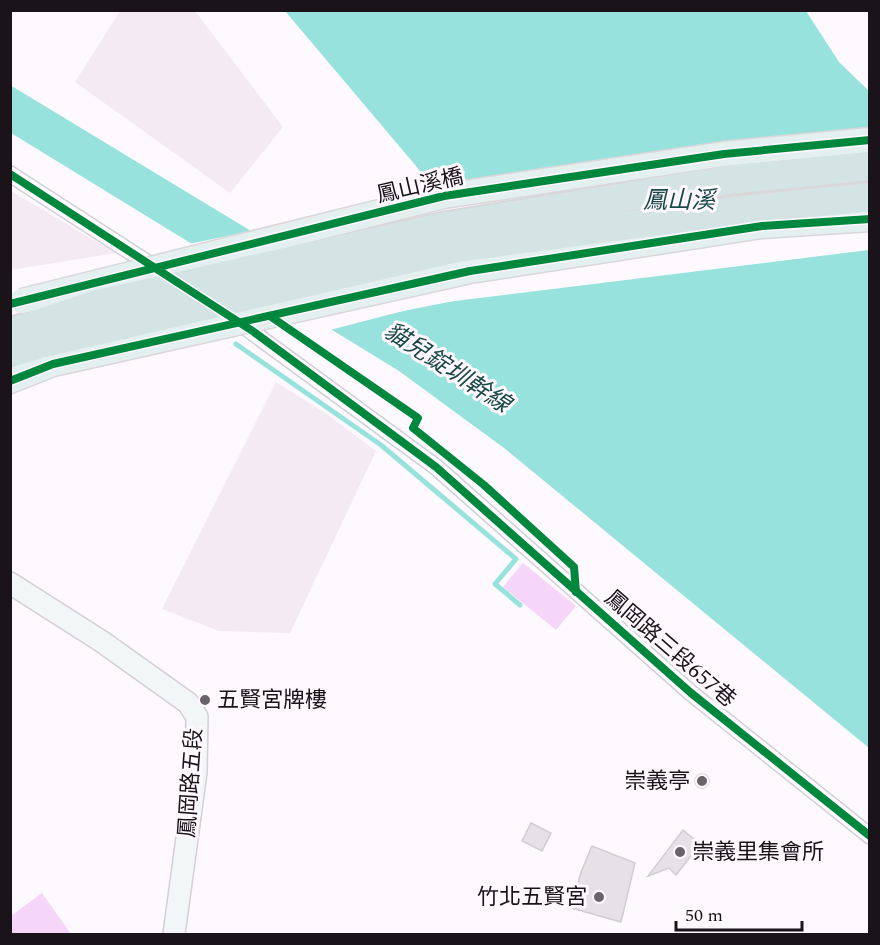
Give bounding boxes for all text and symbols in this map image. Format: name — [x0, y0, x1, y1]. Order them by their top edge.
street label: 鳳山溪橋 — [373, 160, 467, 212]
water label: 鳳山溪 — [643, 183, 718, 219]
water label: 貓兒錠圳幹線 — [377, 314, 520, 424]
street label: 鳳岡路三段657巷 — [597, 582, 743, 716]
place label: 五賢宮牌樓 — [217, 684, 327, 717]
marker: 五賢宮牌樓 — [198, 693, 212, 707]
street label: 鳳岡路五段 — [171, 727, 211, 839]
place label: 崇義亭 — [624, 765, 690, 798]
marker: 崇義亭 — [695, 774, 709, 788]
place label: 崇義里集會所 — [692, 836, 824, 869]
marker: 崇義里集會所 — [673, 845, 687, 859]
place label: 竹北五賢宮 — [477, 881, 587, 914]
marker: 竹北五賢宮 — [592, 890, 606, 904]
scale bar — [676, 894, 802, 932]
text: 50 m — [685, 902, 723, 929]

